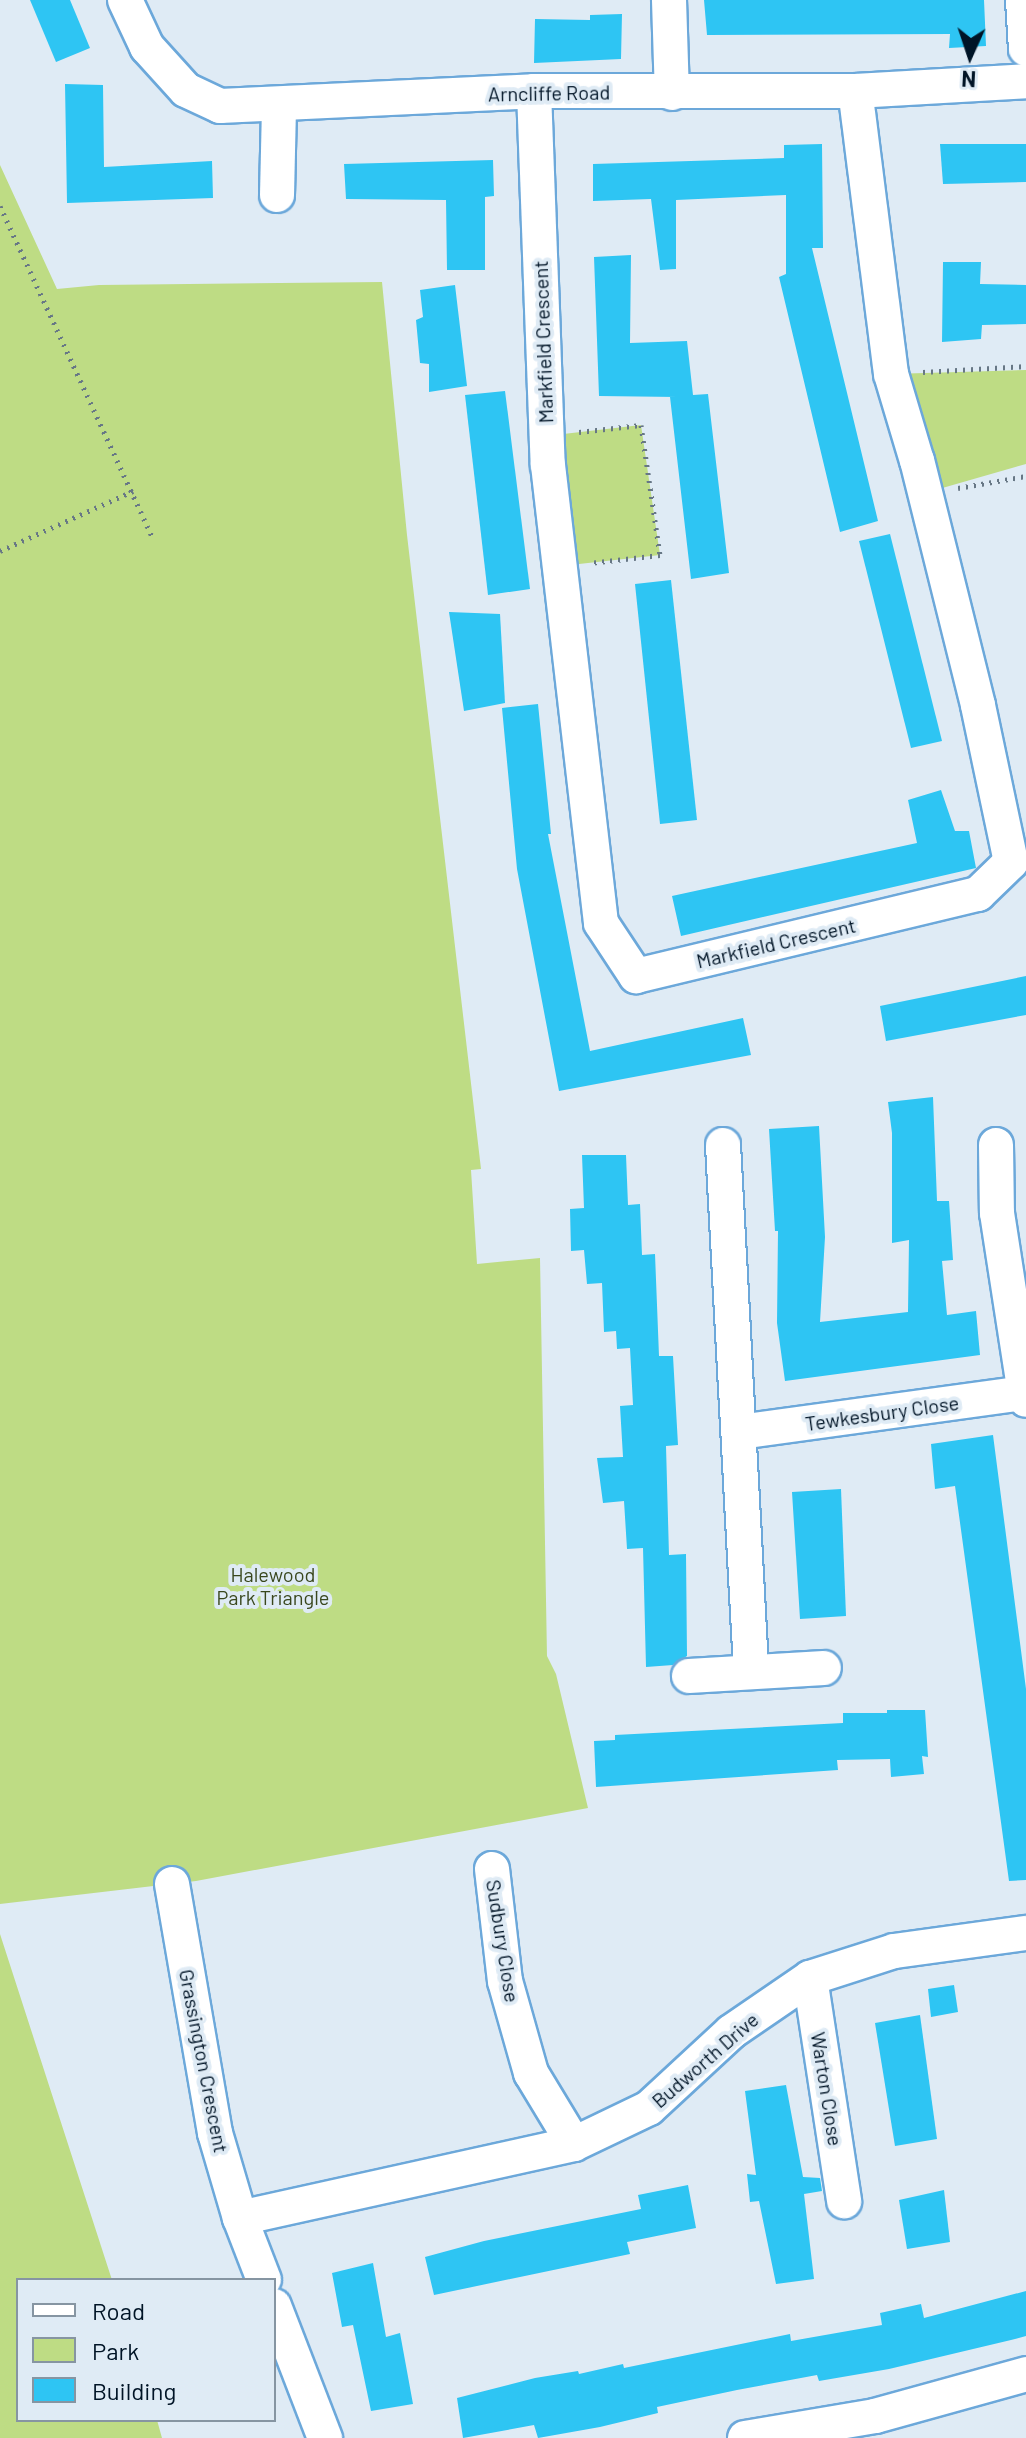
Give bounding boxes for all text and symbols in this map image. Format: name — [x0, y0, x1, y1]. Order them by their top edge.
north arrow — [930, 16, 1010, 96]
text: N — [961, 67, 977, 93]
street label: Arncliffe Road — [488, 80, 610, 106]
street label: Markfield Crescent — [528, 260, 558, 424]
street label: Markfield Crescent — [694, 913, 858, 973]
street label: Tewkesbury Close — [804, 1390, 960, 1436]
park label: Halewood Park Triangle — [217, 1563, 329, 1610]
street label: Sudbury Close — [481, 1878, 525, 2004]
street label: Grassington Crescent — [174, 1967, 234, 2155]
street label: Budworth Drive — [647, 2007, 763, 2113]
street label: Warton Close — [806, 2030, 848, 2148]
legend — [16, 2278, 276, 2422]
text: Road — [92, 2296, 145, 2325]
text: Park — [92, 2336, 139, 2365]
text: Building — [92, 2376, 176, 2405]

